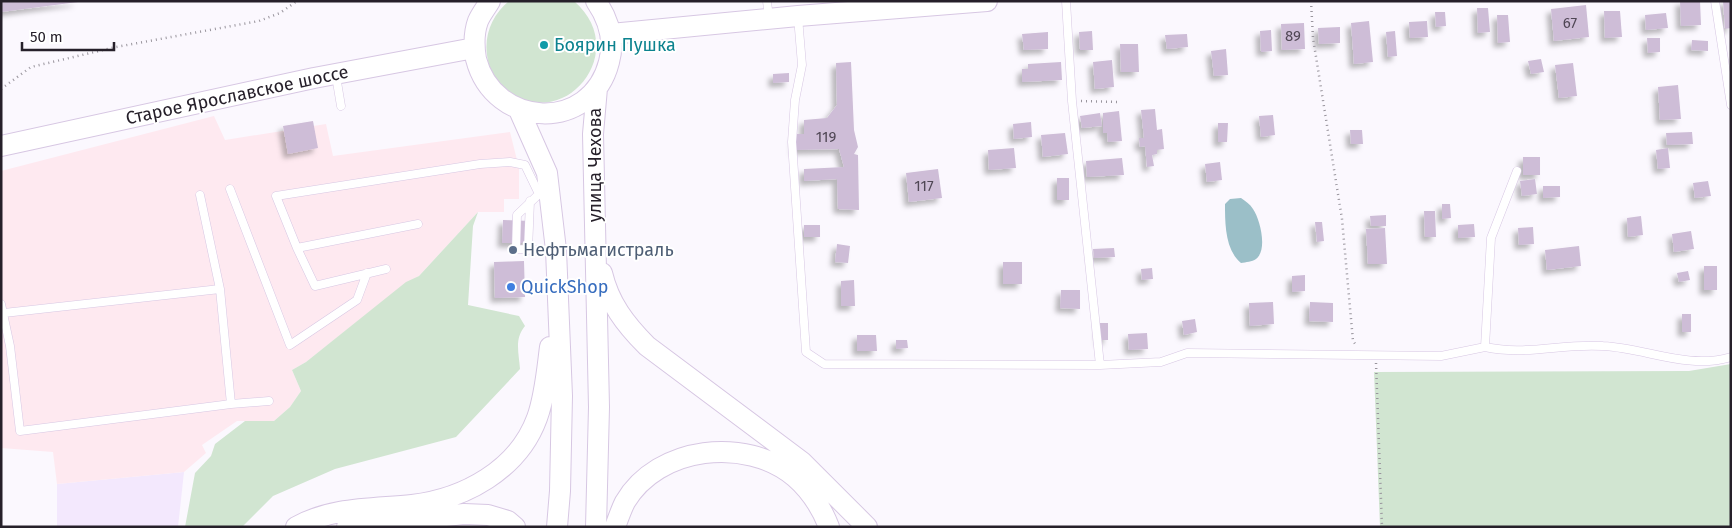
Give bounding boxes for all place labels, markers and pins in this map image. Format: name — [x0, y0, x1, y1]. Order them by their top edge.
place label: Боярин Пушка — [554, 34, 676, 56]
marker: Боярин Пушка — [538, 39, 550, 51]
place label: Нефтьмагистраль — [523, 239, 674, 261]
marker: Нефтьмагистраль — [507, 244, 519, 256]
place label: QuickShop — [521, 276, 608, 298]
marker: QuickShop — [505, 281, 517, 293]

